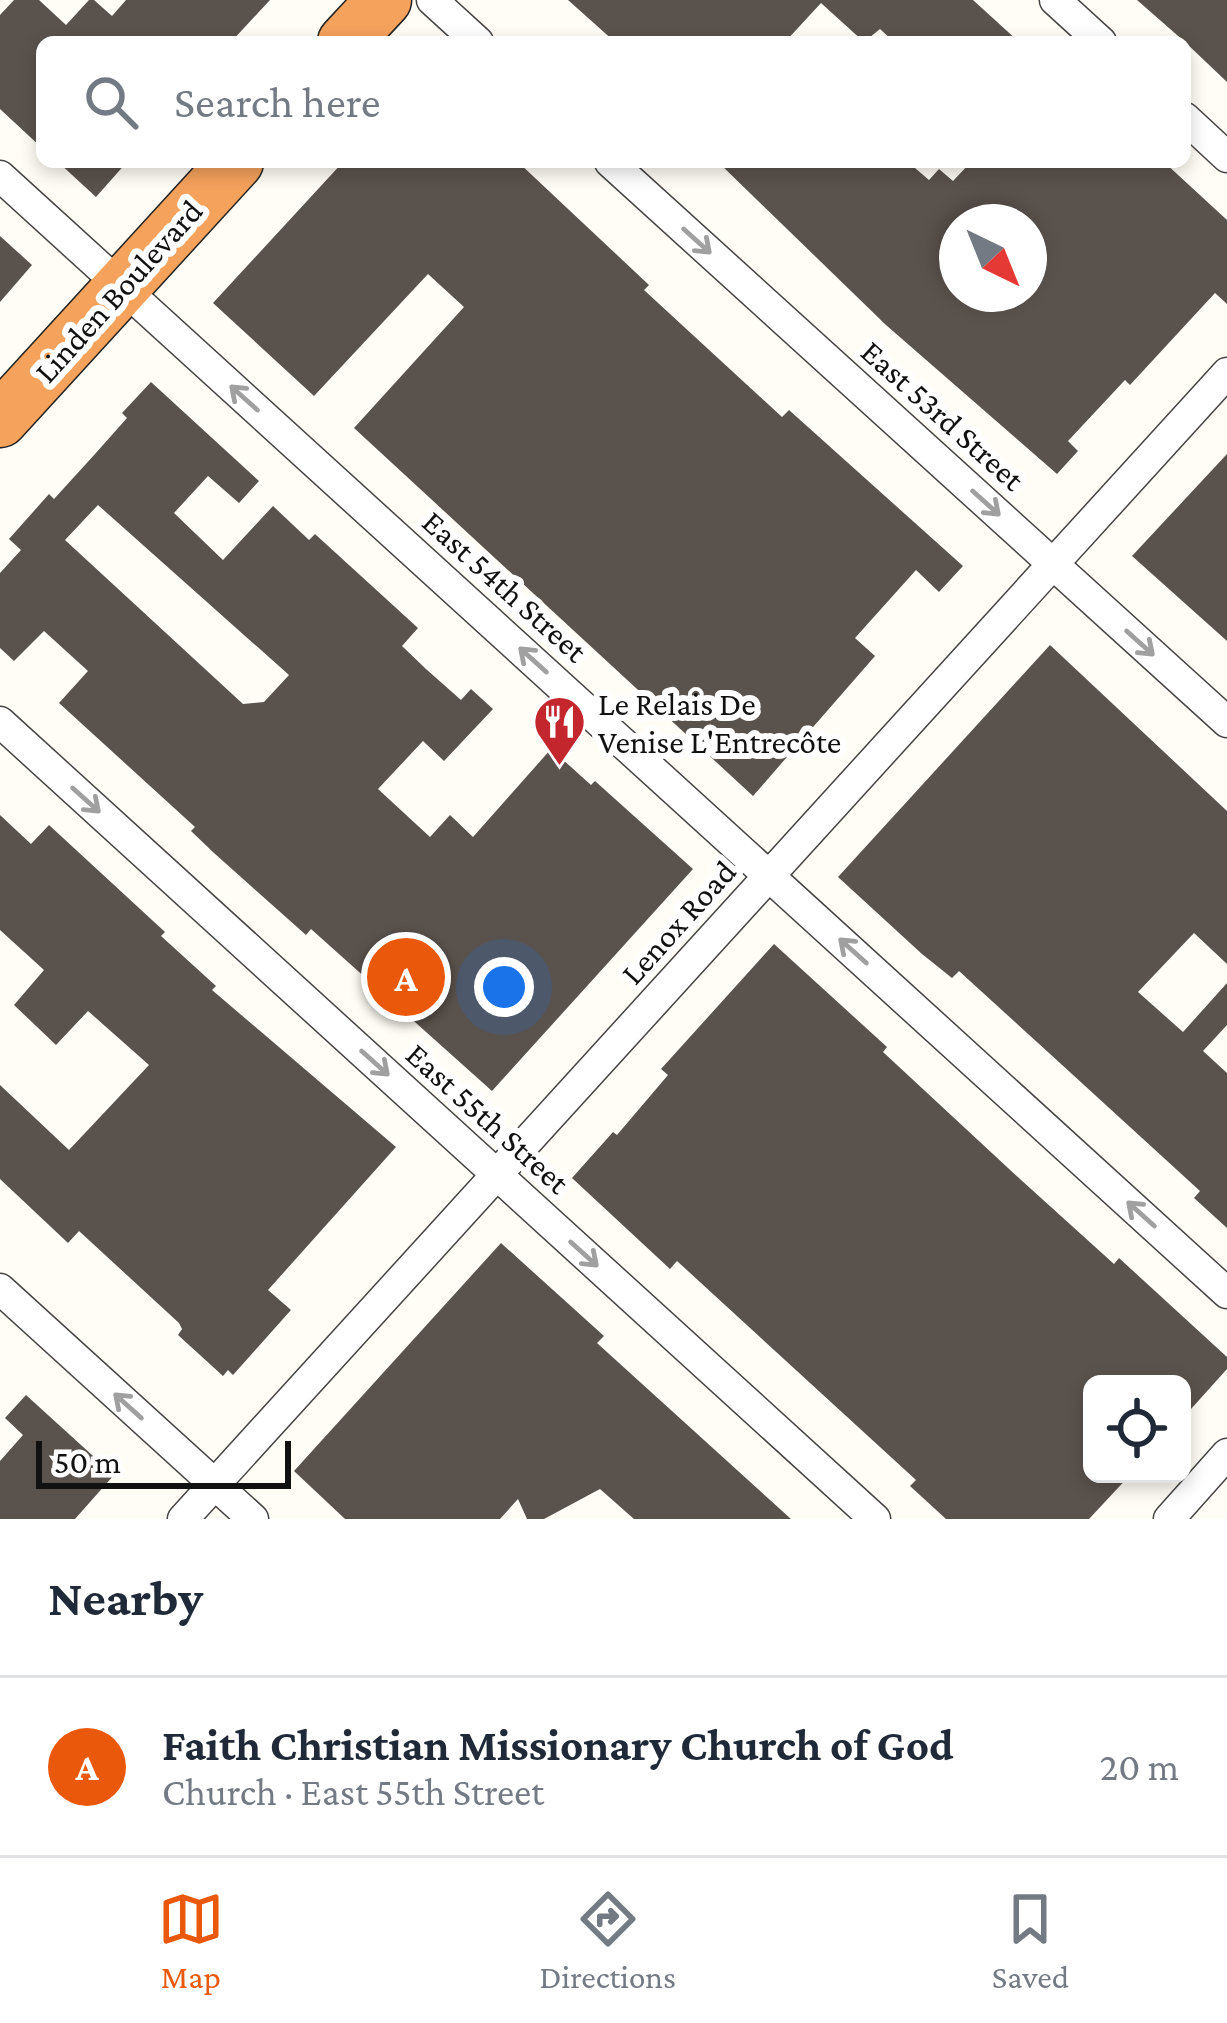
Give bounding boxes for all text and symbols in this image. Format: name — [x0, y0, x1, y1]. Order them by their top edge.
search box — [36, 36, 1191, 168]
icon: search — [78, 69, 144, 135]
text: Search here — [174, 77, 381, 127]
street label: Linden Boulevard — [27, 192, 209, 390]
north arrow — [939, 204, 1047, 312]
one-way arrow — [682, 227, 712, 254]
street label: East 53rd Street — [854, 332, 1033, 498]
one-way arrow — [230, 385, 260, 412]
one-way arrow — [970, 489, 1000, 516]
street label: East 54th Street — [415, 503, 595, 670]
one-way arrow — [1125, 629, 1155, 656]
one-way arrow — [519, 647, 549, 674]
place label: Le Relais De Venise L'Entrecôte — [598, 685, 841, 760]
restaurant icon: Le Relais De Venise L'Entrecôte — [531, 694, 587, 768]
one-way arrow — [71, 786, 101, 814]
street label: Lenox Road — [613, 853, 743, 991]
pin: A — [367, 932, 445, 1022]
one-way arrow — [839, 937, 869, 965]
your location — [474, 957, 534, 1017]
street label: East 55th Street — [399, 1035, 578, 1201]
one-way arrow — [359, 1049, 389, 1076]
one-way arrow — [1126, 1201, 1156, 1228]
one-way arrow — [569, 1240, 599, 1267]
map controls — [1083, 1375, 1191, 1483]
button: locate — [1083, 1375, 1191, 1483]
one-way arrow — [113, 1393, 143, 1420]
scale bar — [36, 1435, 291, 1488]
text: 50 m — [54, 1443, 121, 1480]
text: Nearby — [48, 1569, 203, 1626]
text: Faith Christian Missionary Church of God — [162, 1720, 954, 1770]
text: A — [75, 1745, 99, 1788]
text: 20 m — [1100, 1745, 1179, 1788]
text: Church · East 55th Street — [162, 1770, 544, 1813]
tab: Map — [158, 1886, 224, 1995]
tab: Directions — [540, 1886, 676, 1995]
tab: Saved — [992, 1886, 1069, 1995]

